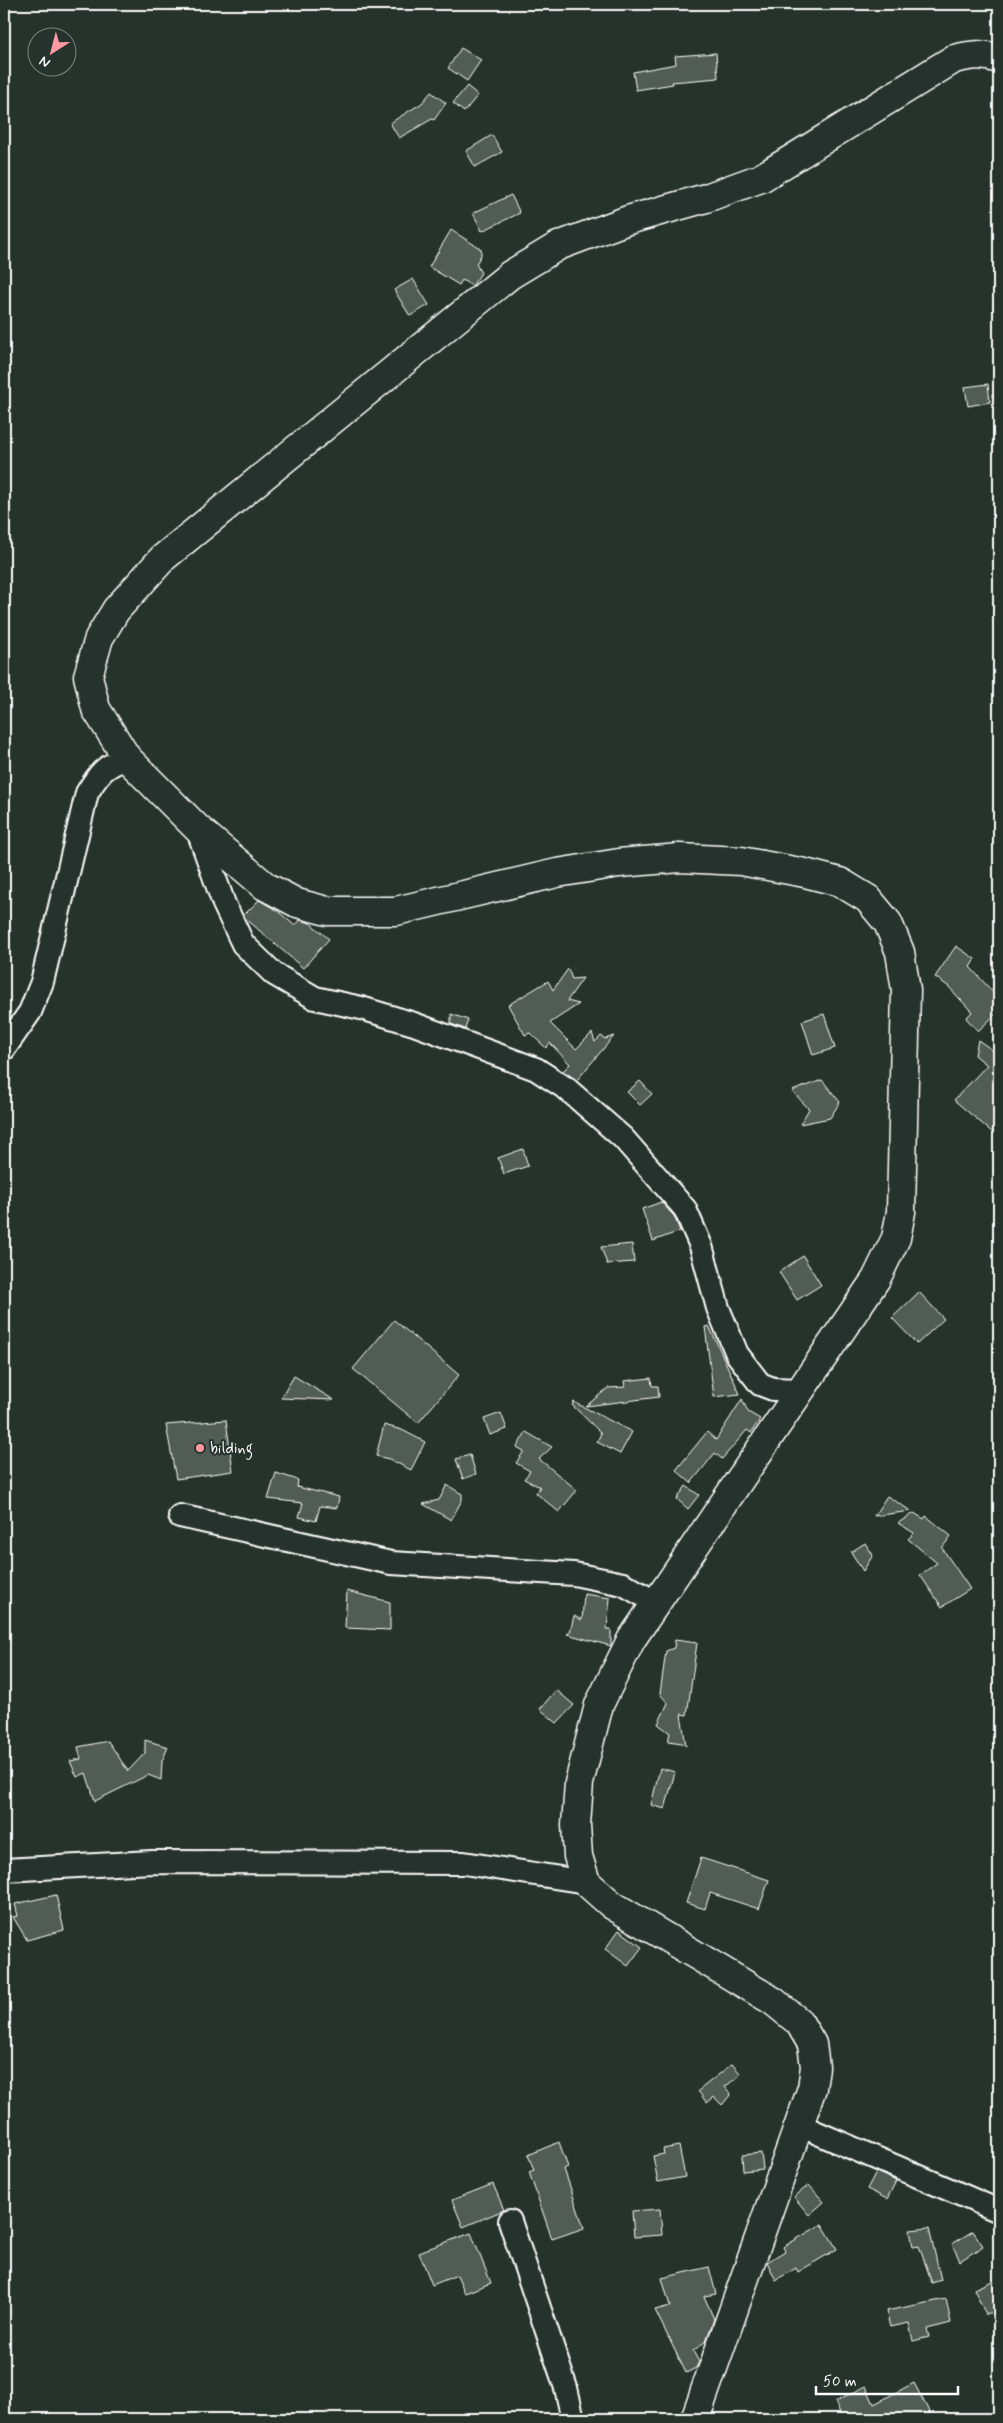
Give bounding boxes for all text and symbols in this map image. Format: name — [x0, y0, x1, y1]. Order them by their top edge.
north arrow — [28, 28, 78, 78]
text: N — [36, 52, 54, 72]
place label: bilding — [210, 1438, 253, 1460]
marker: bilding — [194, 1442, 206, 1454]
scale bar — [816, 2363, 958, 2395]
text: 50 m — [823, 2372, 857, 2392]

